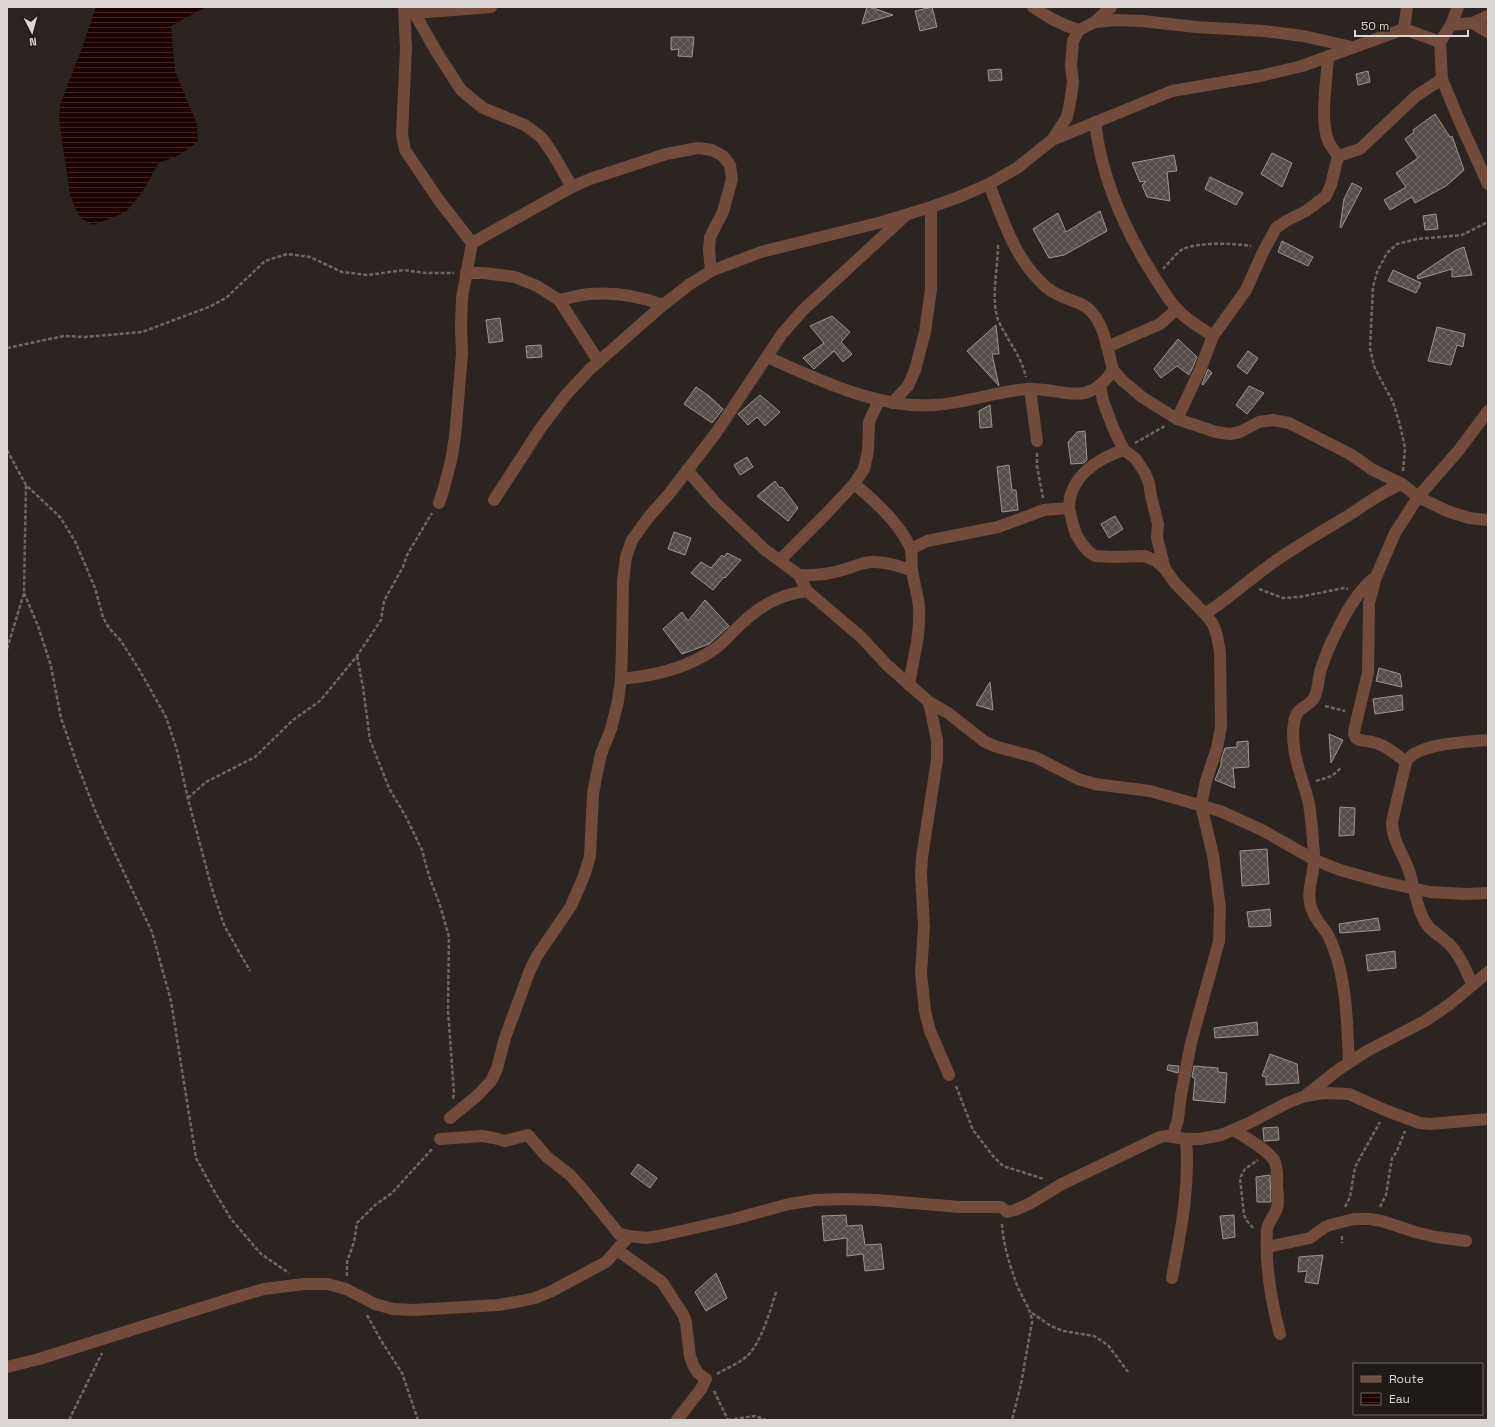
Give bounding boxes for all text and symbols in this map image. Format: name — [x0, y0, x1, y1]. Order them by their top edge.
north arrow — [12, 12, 52, 52]
scale bar — [1355, 12, 1468, 38]
text: 50 m — [1361, 18, 1389, 34]
text: N — [29, 35, 37, 49]
legend — [1353, 1363, 1483, 1415]
text: Route — [1389, 1371, 1424, 1387]
text: Eau — [1389, 1391, 1410, 1407]

